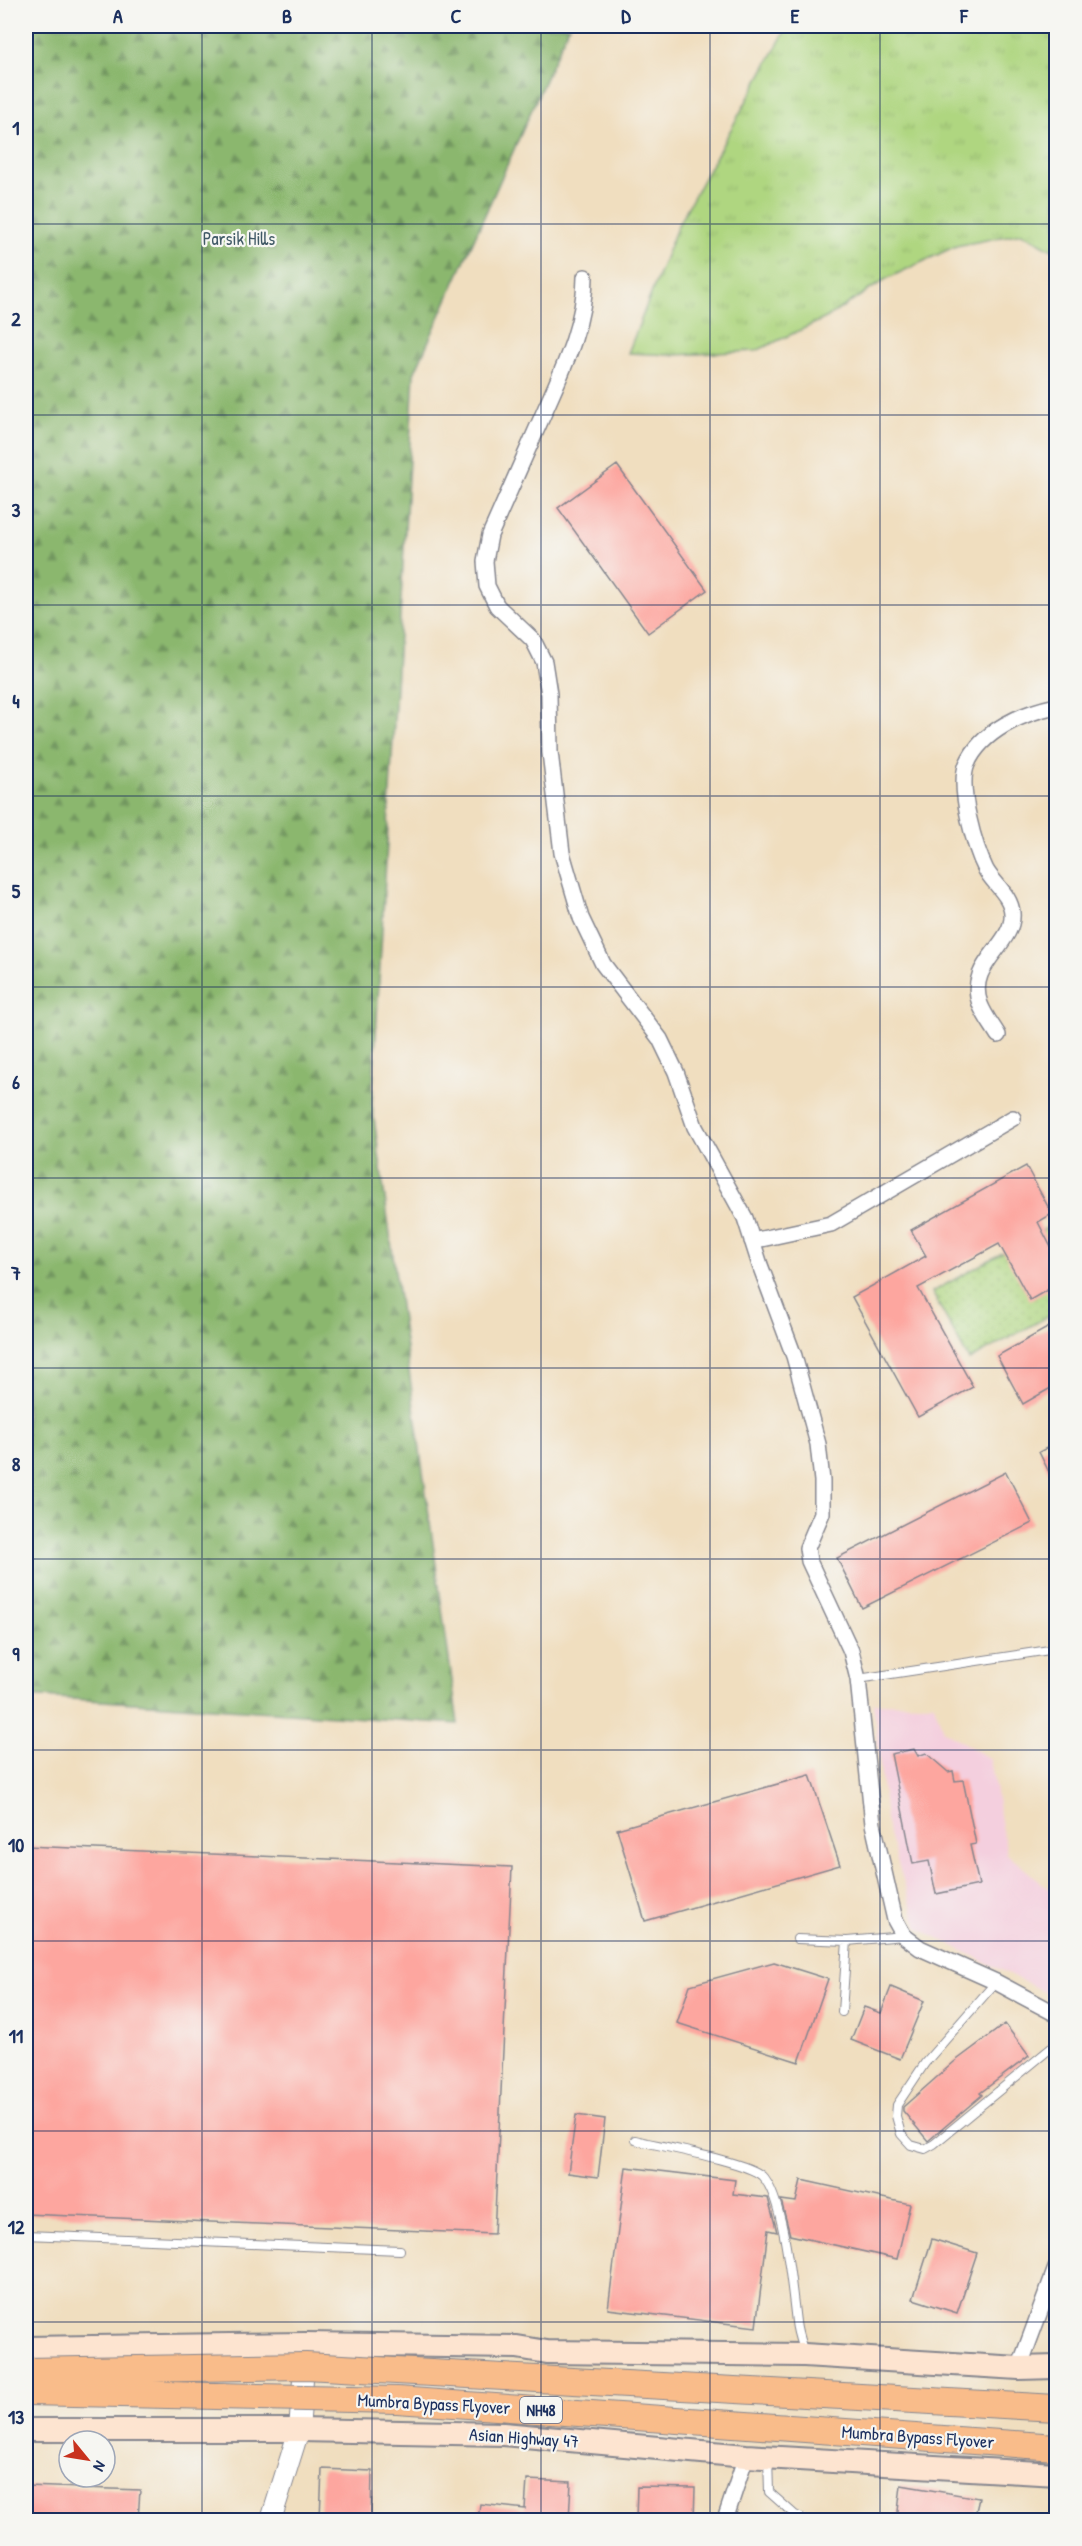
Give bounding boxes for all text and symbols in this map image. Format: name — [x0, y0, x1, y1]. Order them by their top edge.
text: A — [113, 2, 123, 29]
text: B — [282, 2, 292, 29]
text: C — [451, 2, 462, 29]
text: D — [621, 2, 631, 29]
text: E — [791, 2, 800, 29]
text: F — [959, 2, 969, 29]
text: 1 — [12, 114, 20, 141]
park label: Parsik Hills — [203, 226, 275, 251]
text: 2 — [11, 305, 21, 332]
text: 3 — [12, 496, 21, 523]
text: 4 — [12, 687, 20, 714]
text: 5 — [12, 877, 21, 904]
text: 6 — [12, 1068, 20, 1095]
text: 7 — [10, 1259, 21, 1286]
text: 8 — [12, 1450, 21, 1477]
text: 9 — [12, 1640, 20, 1667]
text: 10 — [8, 1831, 24, 1858]
text: 11 — [9, 2022, 23, 2049]
text: 12 — [8, 2213, 25, 2240]
street label: Mumbra Bypass Flyover — [357, 2387, 511, 2420]
road number: NH48 — [520, 2397, 562, 2423]
text: 13 — [8, 2403, 24, 2430]
street label: Mumbra Bypass Flyover — [841, 2419, 995, 2454]
street label: Asian Highway 47 — [468, 2421, 580, 2454]
north arrow — [57, 2429, 117, 2489]
text: N — [88, 2457, 112, 2476]

